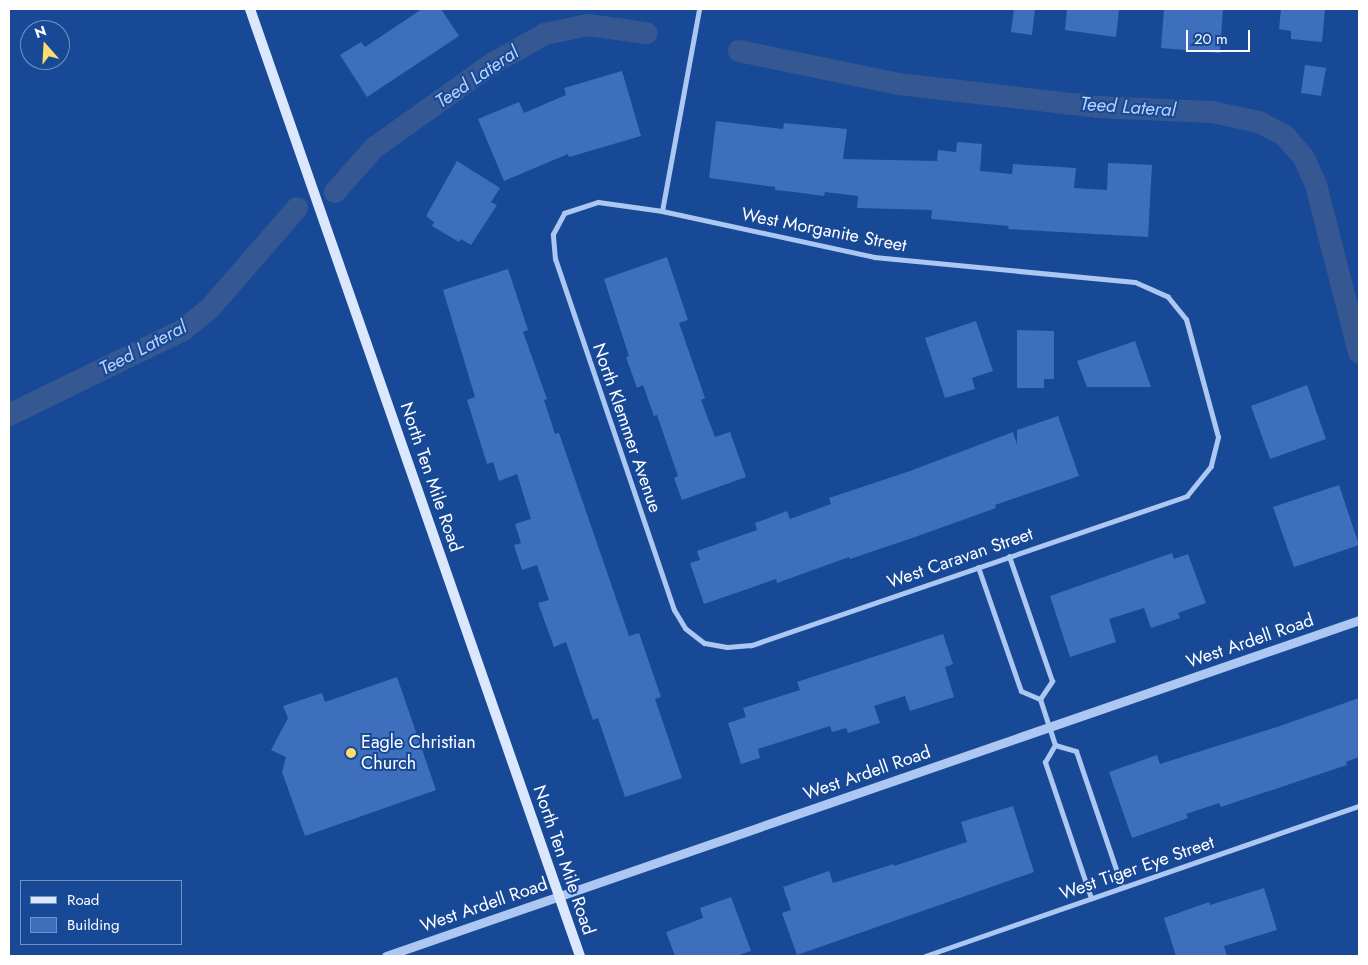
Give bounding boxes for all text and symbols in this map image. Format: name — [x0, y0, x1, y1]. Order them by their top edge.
north arrow — [20, 20, 70, 70]
text: N — [32, 20, 49, 43]
scale bar — [1188, 20, 1252, 52]
text: 20 m — [1194, 28, 1228, 50]
water label: Teed Lateral — [431, 41, 523, 113]
water label: Teed Lateral — [1079, 92, 1177, 122]
street label: West Morganite Street — [740, 203, 908, 257]
water label: Teed Lateral — [95, 315, 191, 381]
street label: North Klemmer Avenue — [588, 340, 666, 516]
street label: North Ten Mile Road — [395, 399, 467, 555]
street label: West Caravan Street — [884, 523, 1036, 593]
street label: West Ardell Road — [1184, 609, 1316, 673]
place label: Eagle Christian Church — [361, 732, 476, 774]
street label: West Ardell Road — [801, 741, 933, 805]
marker: Eagle Christian Church — [345, 747, 357, 759]
street label: North Ten Mile Road — [528, 782, 600, 938]
street label: West Tiger Eye Street — [1057, 831, 1217, 905]
street label: West Ardell Road — [418, 873, 550, 937]
legend — [20, 880, 182, 945]
text: Road — [67, 889, 99, 911]
text: Building — [67, 914, 119, 936]

